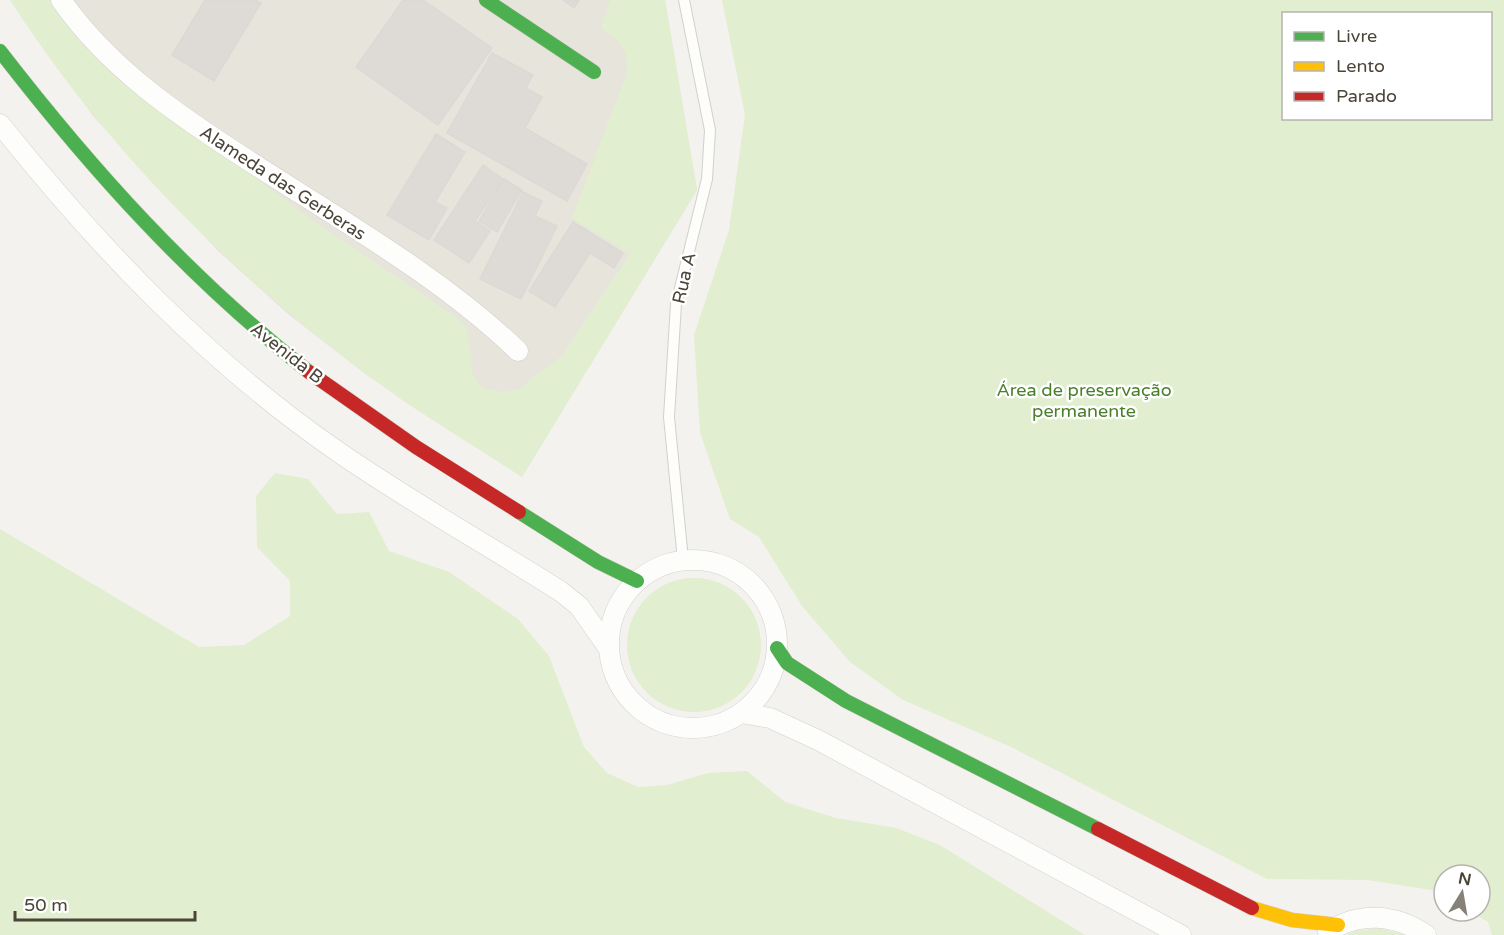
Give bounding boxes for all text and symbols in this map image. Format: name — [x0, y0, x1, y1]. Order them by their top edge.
legend — [1282, 12, 1492, 120]
text: Livre — [1336, 25, 1377, 47]
text: Lento — [1336, 55, 1385, 77]
text: Parado — [1336, 85, 1397, 107]
street label: Alameda das Gerberas — [196, 121, 370, 245]
street label: Rua A — [667, 250, 701, 306]
street label: Avenida B — [246, 318, 328, 388]
park label: Área de preservação permanente — [996, 379, 1172, 422]
north arrow — [1432, 863, 1492, 923]
text: N — [1456, 868, 1473, 890]
scale bar — [15, 884, 195, 922]
text: 50 m — [24, 894, 68, 916]

